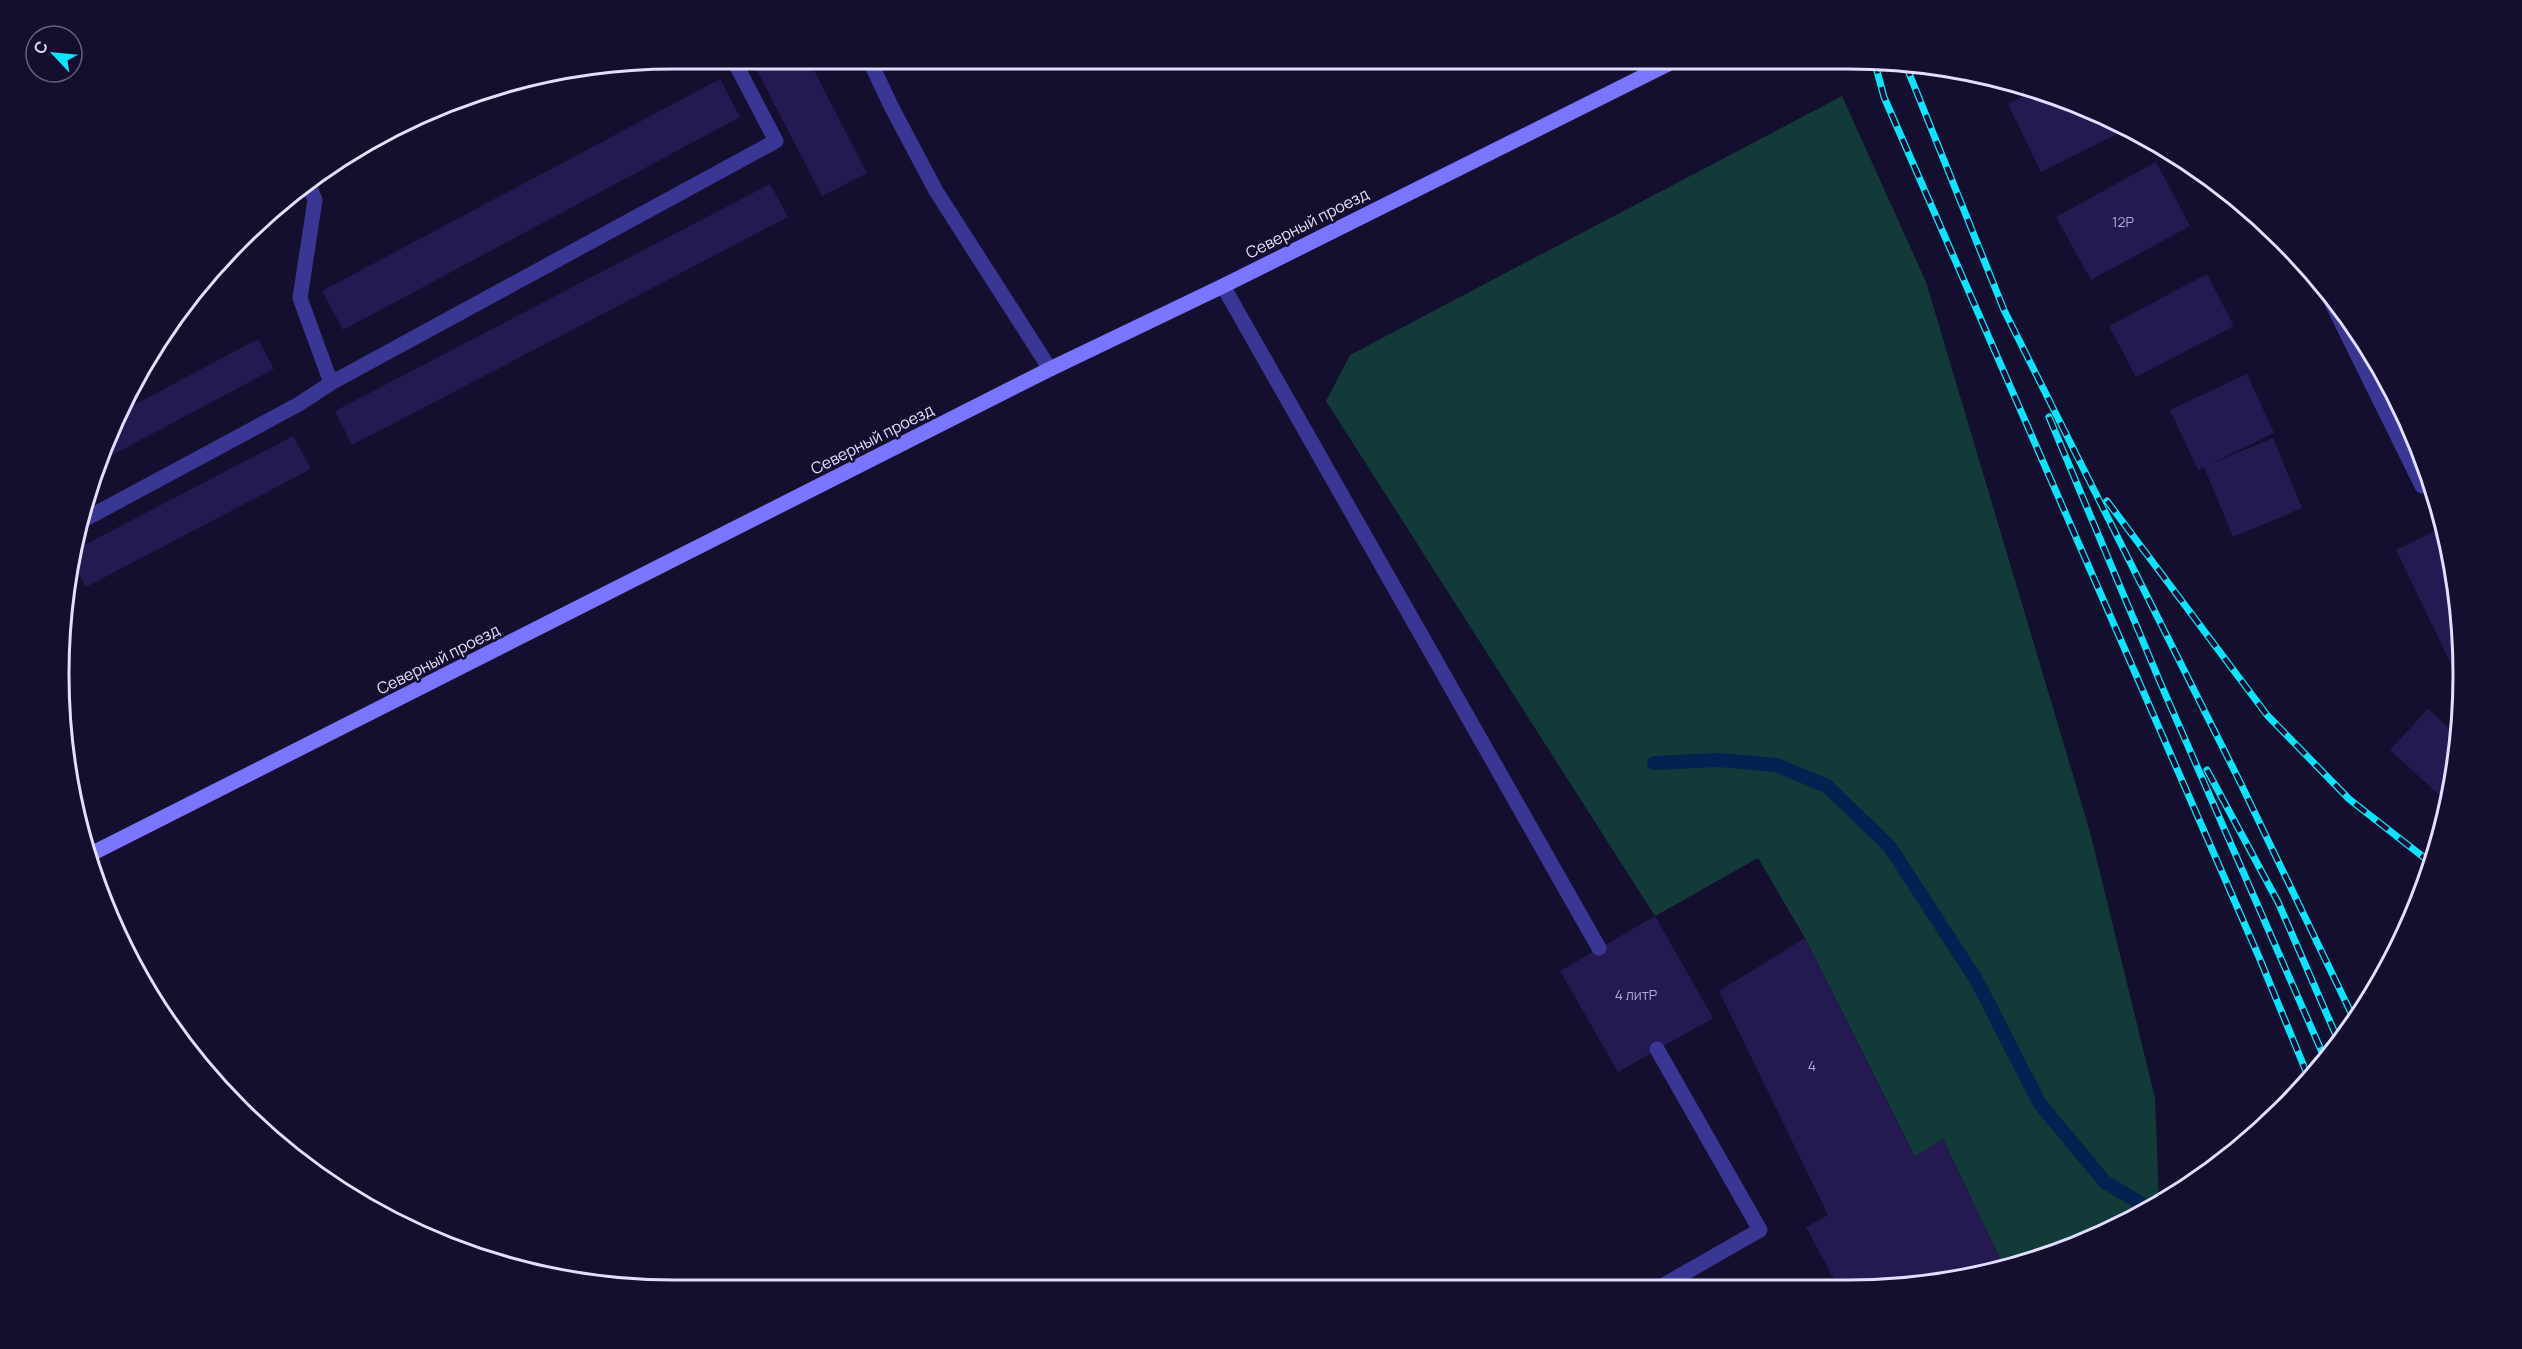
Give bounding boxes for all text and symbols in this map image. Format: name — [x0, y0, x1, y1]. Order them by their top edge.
north arrow — [24, 24, 84, 84]
text: С — [28, 37, 53, 58]
street label: Северный проезд — [1242, 182, 1373, 264]
house number: 12Р — [2112, 212, 2134, 231]
street label: Северный проезд — [807, 398, 938, 480]
street label: Северный проезд — [373, 618, 504, 700]
house number: 4 литР — [1615, 985, 1658, 1004]
house number: 4 — [1808, 1056, 1816, 1075]

